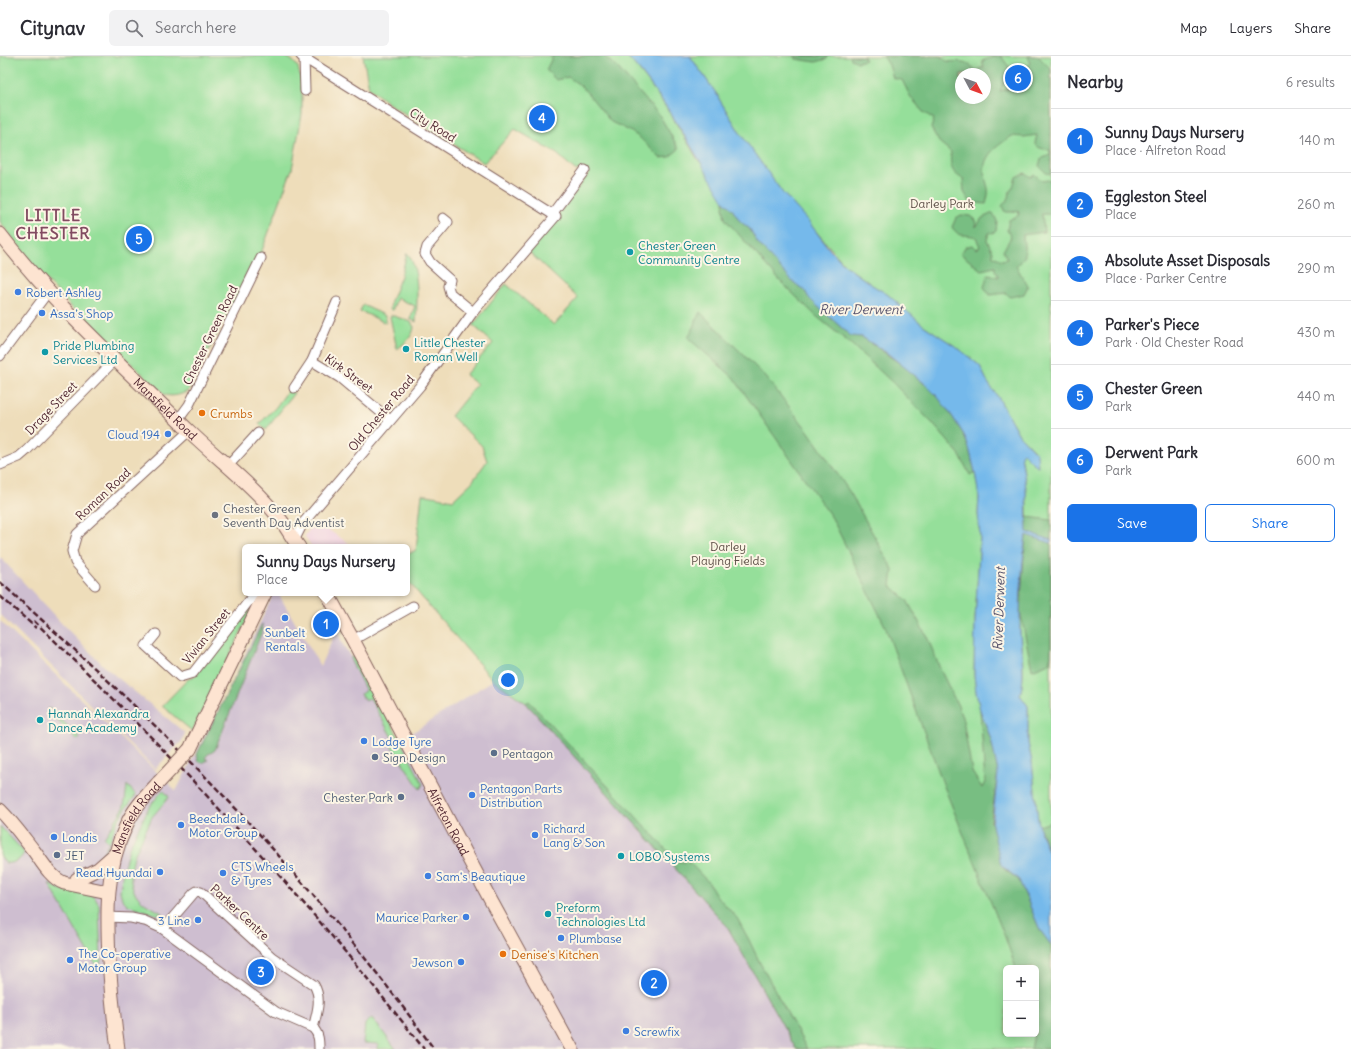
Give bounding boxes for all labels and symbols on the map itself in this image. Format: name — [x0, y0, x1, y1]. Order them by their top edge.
pin: 6 — [1005, 63, 1031, 93]
north arrow — [955, 68, 991, 104]
pin: 4 — [529, 103, 555, 133]
street label: City Road — [407, 105, 459, 145]
park label: Darley Park — [910, 196, 974, 211]
district label: LITTLE CHESTER — [15, 205, 91, 243]
pin: 5 — [126, 224, 152, 254]
place label: Chester Green Community Centre — [638, 238, 740, 267]
marker: Chester Green Community Centre — [625, 247, 635, 257]
street label: Chester Green Road — [179, 283, 241, 387]
place label: Robert Ashley — [26, 285, 101, 300]
marker: Robert Ashley — [13, 287, 23, 297]
water label: River Derwent — [819, 301, 904, 318]
place label: Assa's Shop — [50, 306, 113, 321]
marker: Assa's Shop — [37, 308, 47, 318]
place label: Little Chester Roman Well — [414, 335, 485, 364]
place label: Pride Plumbing Services Ltd — [53, 338, 135, 367]
marker: Little Chester Roman Well — [401, 344, 411, 354]
marker: Pride Plumbing Services Ltd — [40, 347, 50, 357]
street label: Kirk Street — [322, 350, 376, 396]
street label: Old Chester Road — [345, 372, 417, 454]
street label: Mansfield Road — [131, 374, 201, 443]
street label: Drage Street — [22, 378, 80, 438]
place label: Crumbs — [210, 406, 252, 421]
marker: Crumbs — [197, 408, 207, 418]
place label: Cloud 194 — [107, 427, 160, 442]
marker: Cloud 194 — [163, 429, 173, 439]
street label: Roman Road — [72, 465, 134, 523]
place label: Chester Green Seventh Day Adventist — [223, 501, 344, 530]
marker: Chester Green Seventh Day Adventist — [210, 510, 220, 520]
park label: Darley Playing Fields — [691, 539, 765, 568]
water label: River Derwent — [989, 565, 1009, 651]
street label: Vivian Street — [179, 605, 233, 667]
pin: 1 — [313, 609, 339, 639]
marker: Sunbelt Rentals — [280, 613, 290, 623]
place label: Sunbelt Rentals — [265, 625, 305, 654]
your location — [498, 670, 518, 690]
place label: Hannah Alexandra Dance Academy — [48, 706, 149, 735]
marker: Hannah Alexandra Dance Academy — [35, 715, 45, 725]
place label: Lodge Tyre — [372, 734, 431, 749]
marker: Lodge Tyre — [359, 736, 369, 746]
place label: Pentagon — [502, 746, 553, 761]
marker: Pentagon — [489, 748, 499, 758]
place label: Sign Design — [383, 750, 446, 765]
marker: Sign Design — [370, 752, 380, 762]
street label: Mansfield Road — [108, 778, 163, 856]
place label: Pentagon Parts Distribution — [480, 781, 562, 810]
street label: Alfreton Road — [425, 785, 473, 858]
place label: Chester Park — [323, 790, 393, 805]
marker: Pentagon Parts Distribution — [467, 790, 477, 800]
marker: Chester Park — [396, 792, 406, 802]
place label: Beechdale Motor Group — [189, 811, 258, 840]
marker: Beechdale Motor Group — [176, 820, 186, 830]
place label: Richard Lang & Son — [543, 821, 605, 850]
place label: Londis — [62, 830, 97, 845]
marker: Richard Lang & Son — [530, 830, 540, 840]
marker: Londis — [49, 832, 59, 842]
place label: JET — [65, 848, 85, 863]
place label: LOBO Systems — [629, 849, 710, 864]
marker: JET — [52, 850, 62, 860]
marker: LOBO Systems — [616, 851, 626, 861]
place label: CTS Wheels & Tyres — [231, 859, 294, 888]
place label: Read Hyundai — [75, 865, 152, 880]
marker: Read Hyundai — [155, 867, 165, 877]
marker: CTS Wheels & Tyres — [218, 868, 228, 878]
place label: Sam's Beautique — [436, 869, 525, 884]
marker: Sam's Beautique — [423, 871, 433, 881]
street label: Parker Centre — [208, 881, 272, 943]
place label: Preform Technologies Ltd — [556, 900, 646, 929]
marker: Preform Technologies Ltd — [543, 909, 553, 919]
place label: Maurice Parker — [376, 910, 458, 925]
marker: Maurice Parker — [461, 912, 471, 922]
place label: 3 Line — [158, 913, 190, 928]
marker: 3 Line — [193, 915, 203, 925]
place label: Plumbase — [569, 931, 622, 946]
marker: Plumbase — [556, 933, 566, 943]
place label: The Co-operative Motor Group — [78, 946, 171, 975]
place label: Denise's Kitchen — [511, 947, 599, 962]
marker: Denise's Kitchen — [498, 949, 508, 959]
marker: The Co-operative Motor Group — [65, 955, 75, 965]
place label: Jewson — [412, 955, 453, 970]
pin: 3 — [248, 957, 274, 987]
marker: Jewson — [456, 957, 466, 967]
pin: 2 — [641, 968, 667, 998]
place label: Screwfix — [634, 1024, 680, 1039]
marker: Screwfix — [621, 1026, 631, 1036]

